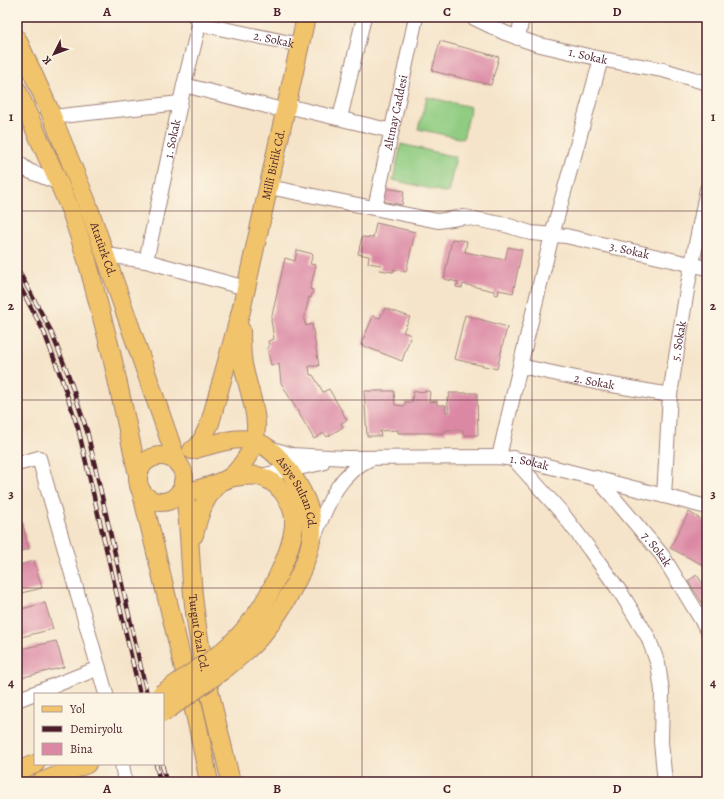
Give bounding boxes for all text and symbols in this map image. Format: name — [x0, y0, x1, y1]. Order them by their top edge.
text: A — [102, 3, 112, 20]
text: B — [273, 3, 281, 20]
text: C — [443, 3, 451, 20]
text: D — [612, 3, 622, 20]
street label: 2. Sokak — [252, 27, 295, 52]
north arrow — [34, 34, 74, 74]
street label: 1. Sokak — [567, 44, 609, 68]
text: K — [38, 52, 55, 68]
street label: Altınay Caddesi — [380, 73, 411, 152]
text: 1 — [9, 108, 14, 125]
text: 1 — [711, 108, 716, 125]
street label: 1. Sokak — [160, 118, 184, 160]
street label: Millî Birlik Cd. — [258, 127, 289, 201]
street label: Atatürk Cd. — [86, 219, 120, 280]
street label: 3. Sokak — [608, 238, 651, 263]
text: 2 — [8, 297, 15, 314]
text: 2 — [710, 297, 717, 314]
street label: 5. Sokak — [667, 320, 690, 362]
street label: 2. Sokak — [573, 370, 616, 393]
street label: 1. Sokak — [509, 451, 551, 474]
street label: Asiye Sultan Cd. — [272, 452, 320, 529]
text: 3 — [8, 485, 14, 502]
text: 3 — [710, 485, 716, 502]
street label: 7. Sokak — [638, 529, 675, 570]
street label: Turgut Özal Cd. — [185, 594, 213, 673]
text: 4 — [8, 674, 14, 691]
text: 4 — [710, 674, 716, 691]
legend — [34, 693, 164, 765]
text: Yol — [69, 701, 85, 717]
text: Demiryolu — [70, 721, 123, 737]
text: Bina — [70, 741, 93, 757]
text: A — [102, 780, 112, 797]
text: B — [273, 780, 281, 797]
text: C — [443, 780, 451, 797]
text: D — [612, 780, 622, 797]

